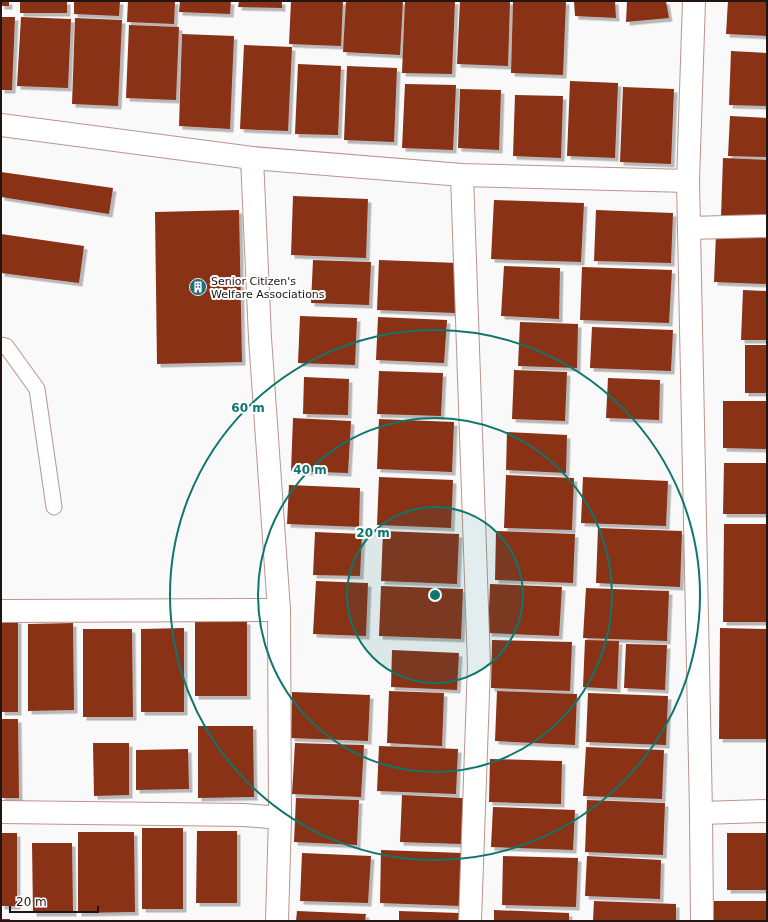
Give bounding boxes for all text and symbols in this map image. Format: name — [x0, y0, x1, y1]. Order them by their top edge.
place label: Senior Citizen's Welfare Associations — [211, 275, 325, 301]
building icon: Senior Citizen's Welfare Associations — [188, 277, 208, 297]
text: 60 m — [231, 401, 265, 415]
text: 40 m — [293, 463, 327, 477]
text: 20 m — [356, 526, 390, 540]
centre of rings — [428, 588, 442, 602]
scale bar — [10, 888, 98, 914]
text: 20 m — [16, 895, 47, 909]

